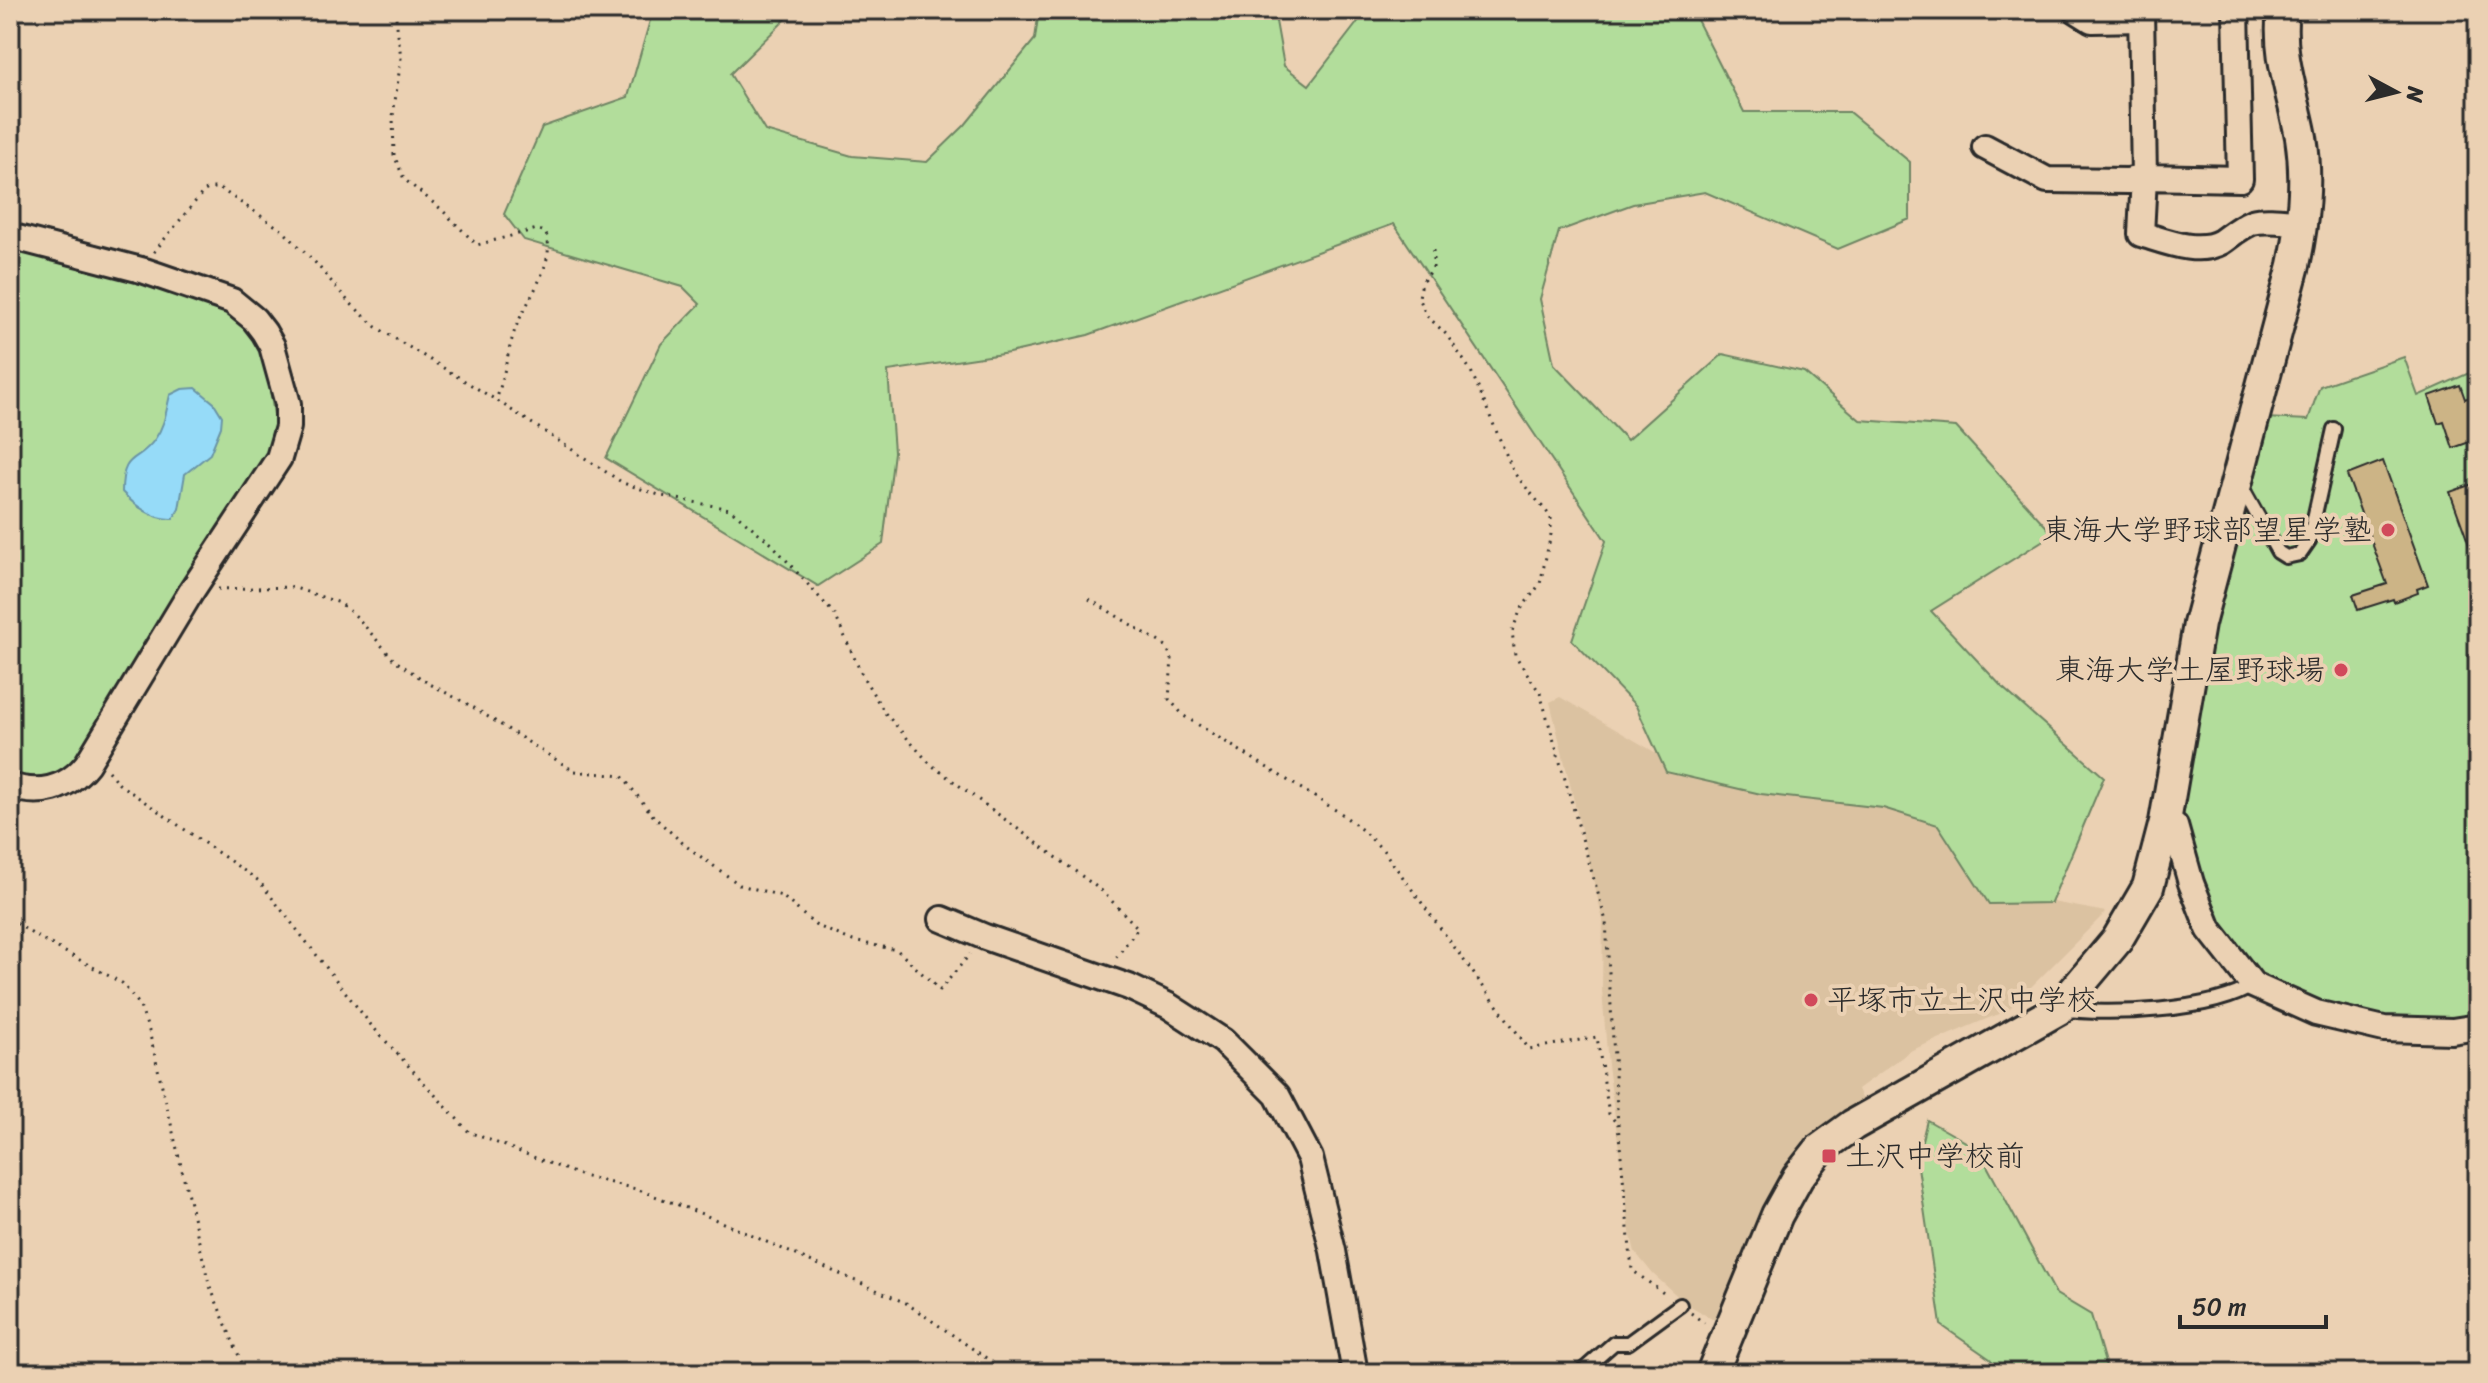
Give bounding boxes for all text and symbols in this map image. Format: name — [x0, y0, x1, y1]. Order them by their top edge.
north arrow — [2356, 52, 2436, 132]
text: N — [2395, 83, 2436, 105]
place label: 東海大学野球部望星学塾 — [2042, 503, 2372, 557]
marker: 東海大学野球部望星学塾 — [2379, 521, 2397, 539]
place label: 東海大学土屋野球場 — [2055, 643, 2325, 697]
marker: 東海大学土屋野球場 — [2332, 661, 2350, 679]
place label: 平塚市立土沢中学校 — [1827, 973, 2097, 1027]
marker: 平塚市立土沢中学校 — [1802, 991, 1820, 1009]
place label: 土沢中学校前 — [1845, 1129, 2025, 1183]
marker: 土沢中学校前 — [1820, 1147, 1838, 1165]
scale bar — [2180, 1279, 2326, 1329]
text: 50 m — [2192, 1286, 2247, 1328]

